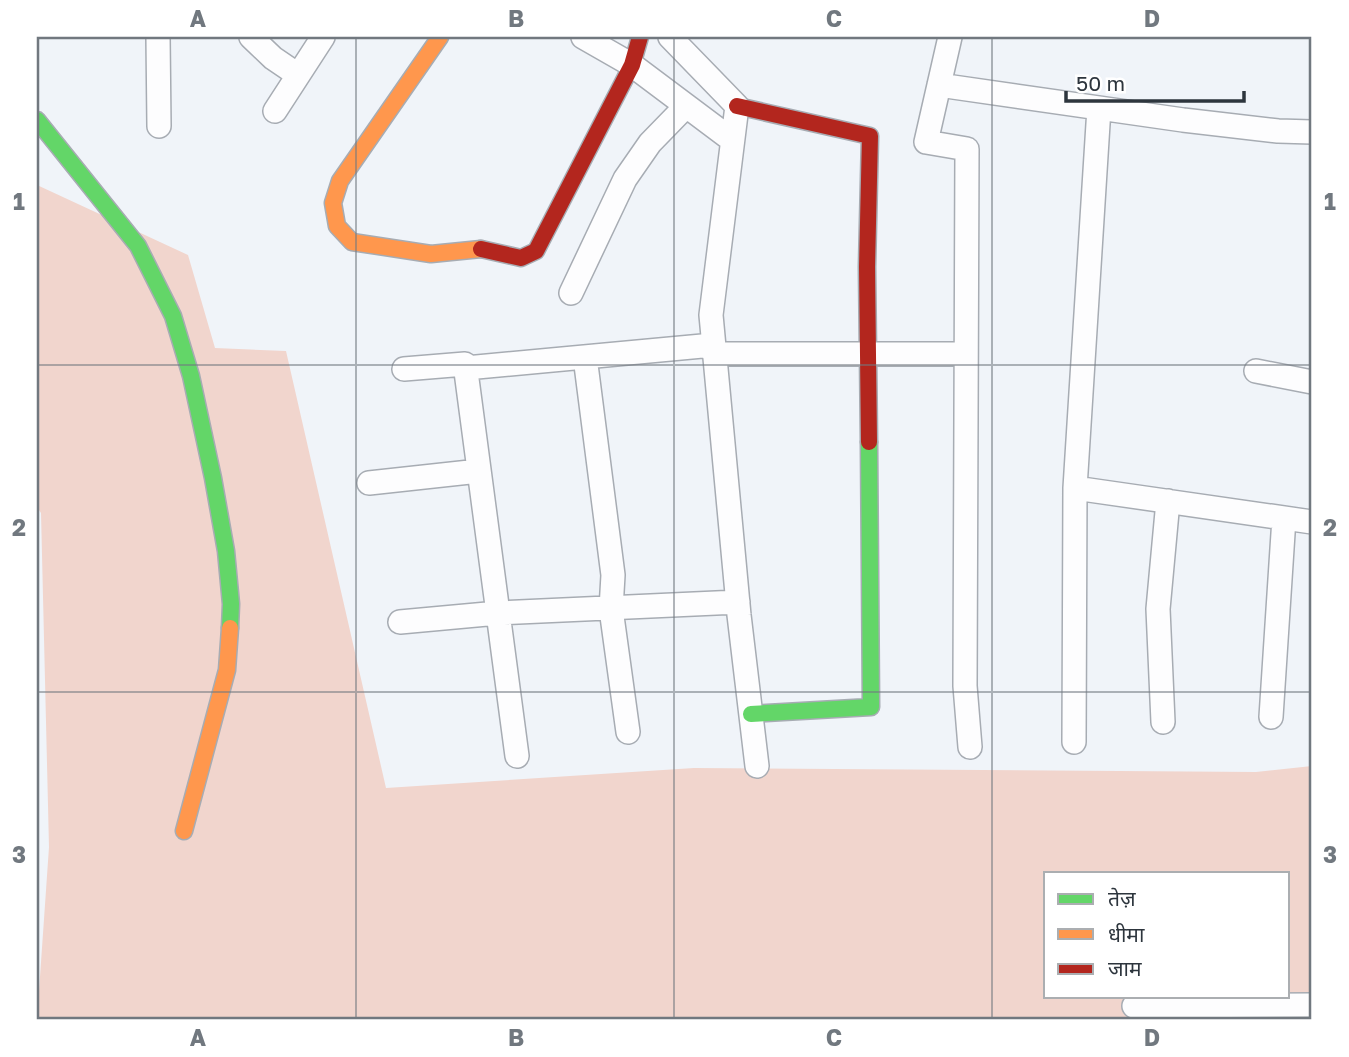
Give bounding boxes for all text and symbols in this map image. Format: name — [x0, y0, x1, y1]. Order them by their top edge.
text: A — [190, 4, 207, 32]
text: B — [508, 4, 524, 32]
text: C — [826, 4, 842, 32]
text: D — [1144, 4, 1160, 32]
scale bar — [1066, 60, 1244, 104]
text: 50 m — [1076, 70, 1125, 96]
text: 1 — [13, 187, 25, 215]
text: 1 — [1324, 187, 1336, 215]
text: 2 — [12, 513, 26, 541]
text: 2 — [1323, 513, 1337, 541]
text: 3 — [12, 840, 26, 868]
text: 3 — [1323, 840, 1337, 868]
legend — [1044, 872, 1290, 998]
text: तेज़ — [1108, 885, 1136, 911]
text: धीमा — [1108, 921, 1145, 947]
text: जाम — [1108, 955, 1142, 981]
text: A — [190, 1023, 207, 1051]
text: B — [508, 1023, 524, 1051]
text: C — [826, 1023, 842, 1051]
text: D — [1144, 1023, 1160, 1051]

